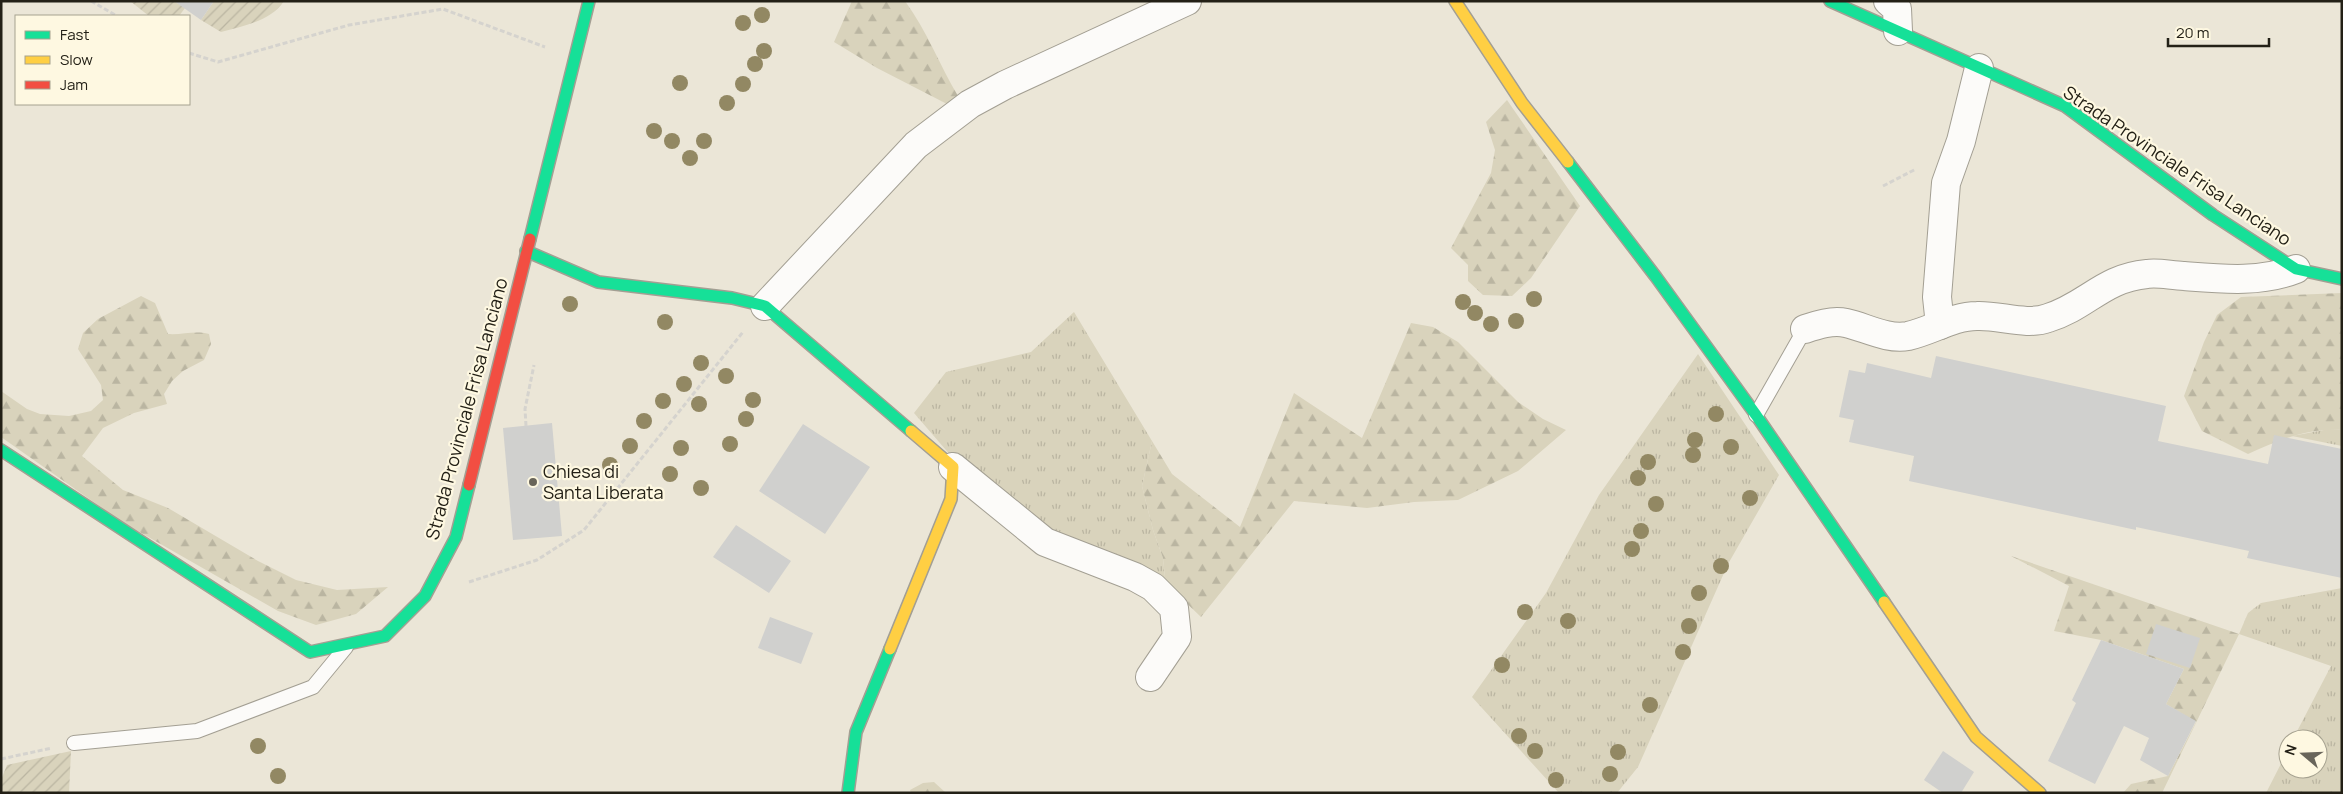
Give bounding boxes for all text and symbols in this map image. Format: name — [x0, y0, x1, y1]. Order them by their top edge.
legend — [15, 15, 190, 105]
scale bar — [2168, 15, 2269, 47]
text: 20 m — [2176, 22, 2209, 43]
text: Fast — [60, 24, 89, 45]
text: Slow — [60, 49, 93, 70]
text: Jam — [60, 74, 88, 95]
street label: Strada Provinciale Frisa Lanciano — [2059, 80, 2296, 251]
street label: Strada Provinciale Frisa Lanciano — [419, 275, 513, 542]
place label: Chiesa di Santa Liberata — [543, 459, 664, 504]
marker: Chiesa di Santa Liberata — [527, 476, 539, 488]
north arrow — [2278, 729, 2328, 779]
text: N — [2280, 742, 2301, 757]

